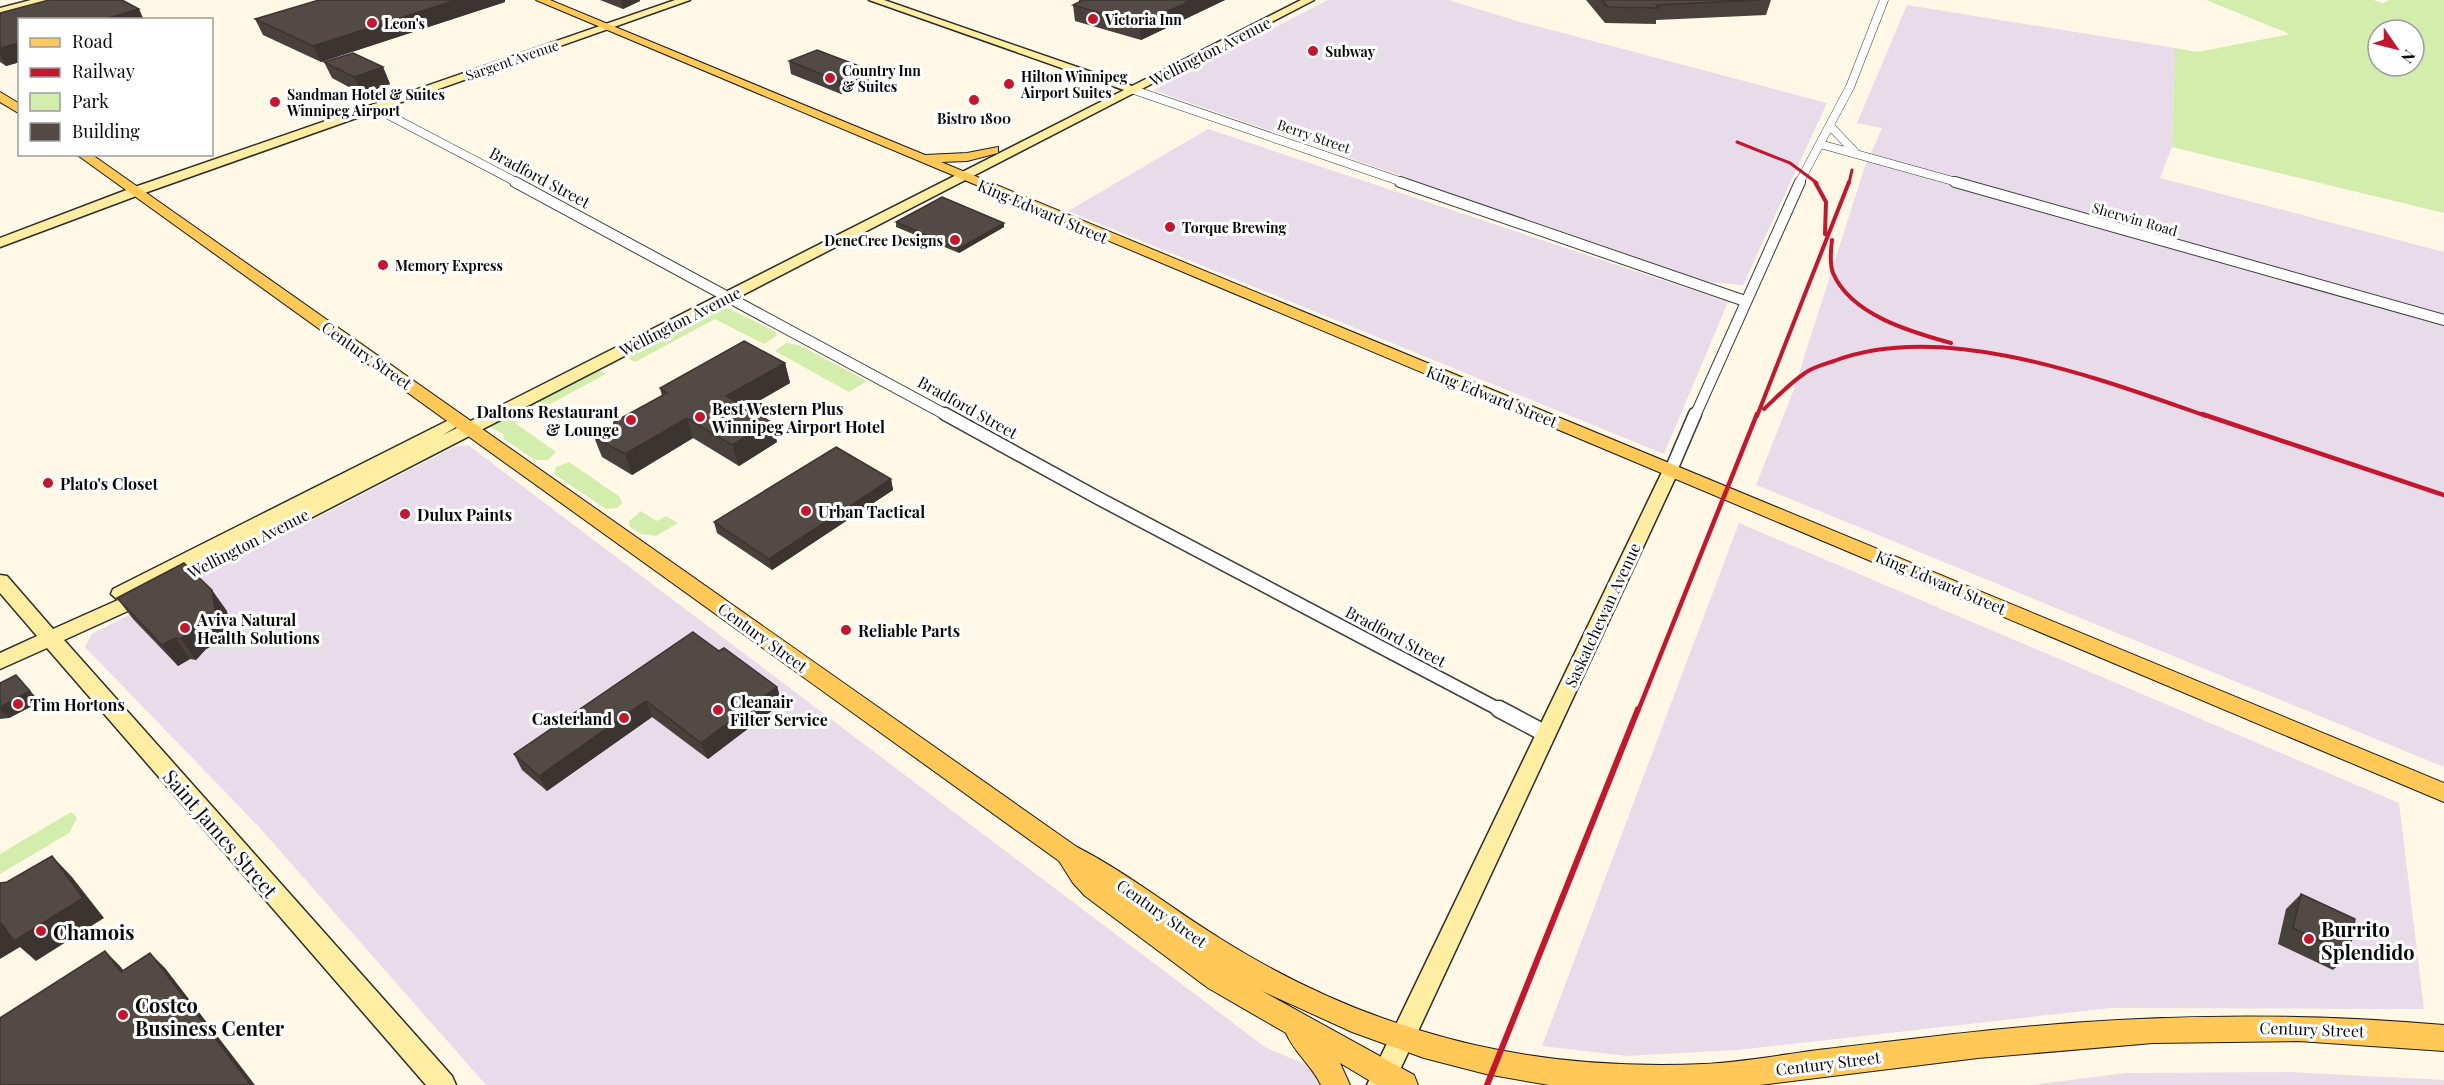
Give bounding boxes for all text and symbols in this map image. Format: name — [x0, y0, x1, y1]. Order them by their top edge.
place label: Victoria Inn — [1104, 10, 1182, 29]
street label: Wellington Avenue — [1145, 11, 1274, 91]
marker: Victoria Inn — [1086, 12, 1100, 26]
place label: Leon's — [384, 14, 425, 33]
marker: Leon's — [365, 16, 379, 30]
legend — [18, 18, 213, 156]
north arrow — [2366, 18, 2426, 78]
text: Road — [72, 29, 113, 53]
street label: Sargent Avenue — [463, 35, 561, 85]
place label: Subway — [1325, 42, 1376, 61]
marker: Subway — [1306, 44, 1320, 58]
text: N — [2397, 46, 2421, 68]
text: Railway — [72, 59, 135, 83]
place label: Country Inn & Suites — [842, 61, 921, 96]
place label: Hilton Winnipeg Airport Suites — [1020, 67, 1128, 102]
marker: Country Inn & Suites — [823, 71, 837, 85]
marker: Hilton Winnipeg Airport Suites — [1002, 77, 1016, 91]
place label: Sandman Hotel & Suites Winnipeg Airport — [286, 85, 445, 120]
text: Park — [72, 89, 109, 113]
marker: Bistro 1800 — [967, 93, 981, 107]
marker: Sandman Hotel & Suites Winnipeg Airport — [268, 95, 282, 109]
place label: Bistro 1800 — [937, 109, 1011, 128]
street label: Berry Street — [1275, 115, 1354, 158]
text: Building — [72, 119, 140, 143]
street label: Bradford Street — [486, 142, 594, 213]
street label: King Edward Street — [975, 174, 1112, 248]
street label: Sherwin Road — [2090, 198, 2180, 240]
place label: Torque Brewing — [1182, 218, 1287, 237]
marker: Torque Brewing — [1163, 220, 1177, 234]
place label: DeneCree Designs — [824, 231, 943, 250]
marker: DeneCree Designs — [948, 233, 962, 247]
place label: Memory Express — [395, 256, 503, 275]
marker: Memory Express — [376, 258, 390, 272]
street label: Wellington Avenue — [615, 281, 744, 361]
street label: Century Street — [318, 316, 416, 394]
street label: King Edward Street — [1424, 360, 1561, 432]
street label: Bradford Street — [914, 371, 1022, 443]
place label: Best Western Plus Winnipeg Airport Hotel — [711, 398, 885, 437]
place label: Daltons Restaurant & Lounge — [477, 401, 619, 440]
marker: Best Western Plus Winnipeg Airport Hotel — [693, 410, 707, 424]
marker: Daltons Restaurant & Lounge — [624, 413, 638, 427]
place label: Plato's Closet — [60, 473, 158, 494]
marker: Plato's Closet — [41, 476, 55, 490]
place label: Urban Tactical — [818, 501, 925, 522]
street label: Wellington Avenue — [183, 503, 312, 583]
place label: Dulux Paints — [417, 504, 512, 525]
marker: Urban Tactical — [799, 504, 813, 518]
marker: Dulux Paints — [398, 507, 412, 521]
street label: Saskatchewan Avenue — [1559, 539, 1645, 691]
street label: King Edward Street — [1873, 545, 2010, 619]
street label: Century Street — [714, 598, 812, 677]
street label: Bradford Street — [1342, 601, 1450, 672]
place label: Aviva Natural Health Solutions — [196, 609, 320, 648]
place label: Reliable Parts — [858, 620, 960, 641]
marker: Aviva Natural Health Solutions — [178, 621, 192, 635]
marker: Reliable Parts — [839, 623, 853, 637]
place label: Cleanair Filter Service — [730, 691, 828, 730]
place label: Tim Hortons — [30, 694, 125, 715]
marker: Tim Hortons — [11, 697, 25, 711]
marker: Cleanair Filter Service — [711, 703, 725, 717]
place label: Casterland — [532, 708, 612, 729]
marker: Casterland — [617, 711, 631, 725]
street label: Saint James Street — [158, 763, 285, 904]
street label: Century Street — [1113, 874, 1211, 952]
place label: Burrito Splendido — [2321, 915, 2414, 965]
place label: Chamois — [53, 918, 135, 945]
marker: Chamois — [34, 924, 48, 938]
marker: Burrito Splendido — [2302, 932, 2316, 946]
place label: Costco Business Center — [135, 991, 285, 1041]
marker: Costco Business Center — [116, 1008, 130, 1022]
street label: Century Street — [2259, 1017, 2365, 1041]
street label: Century Street — [1774, 1046, 1882, 1080]

